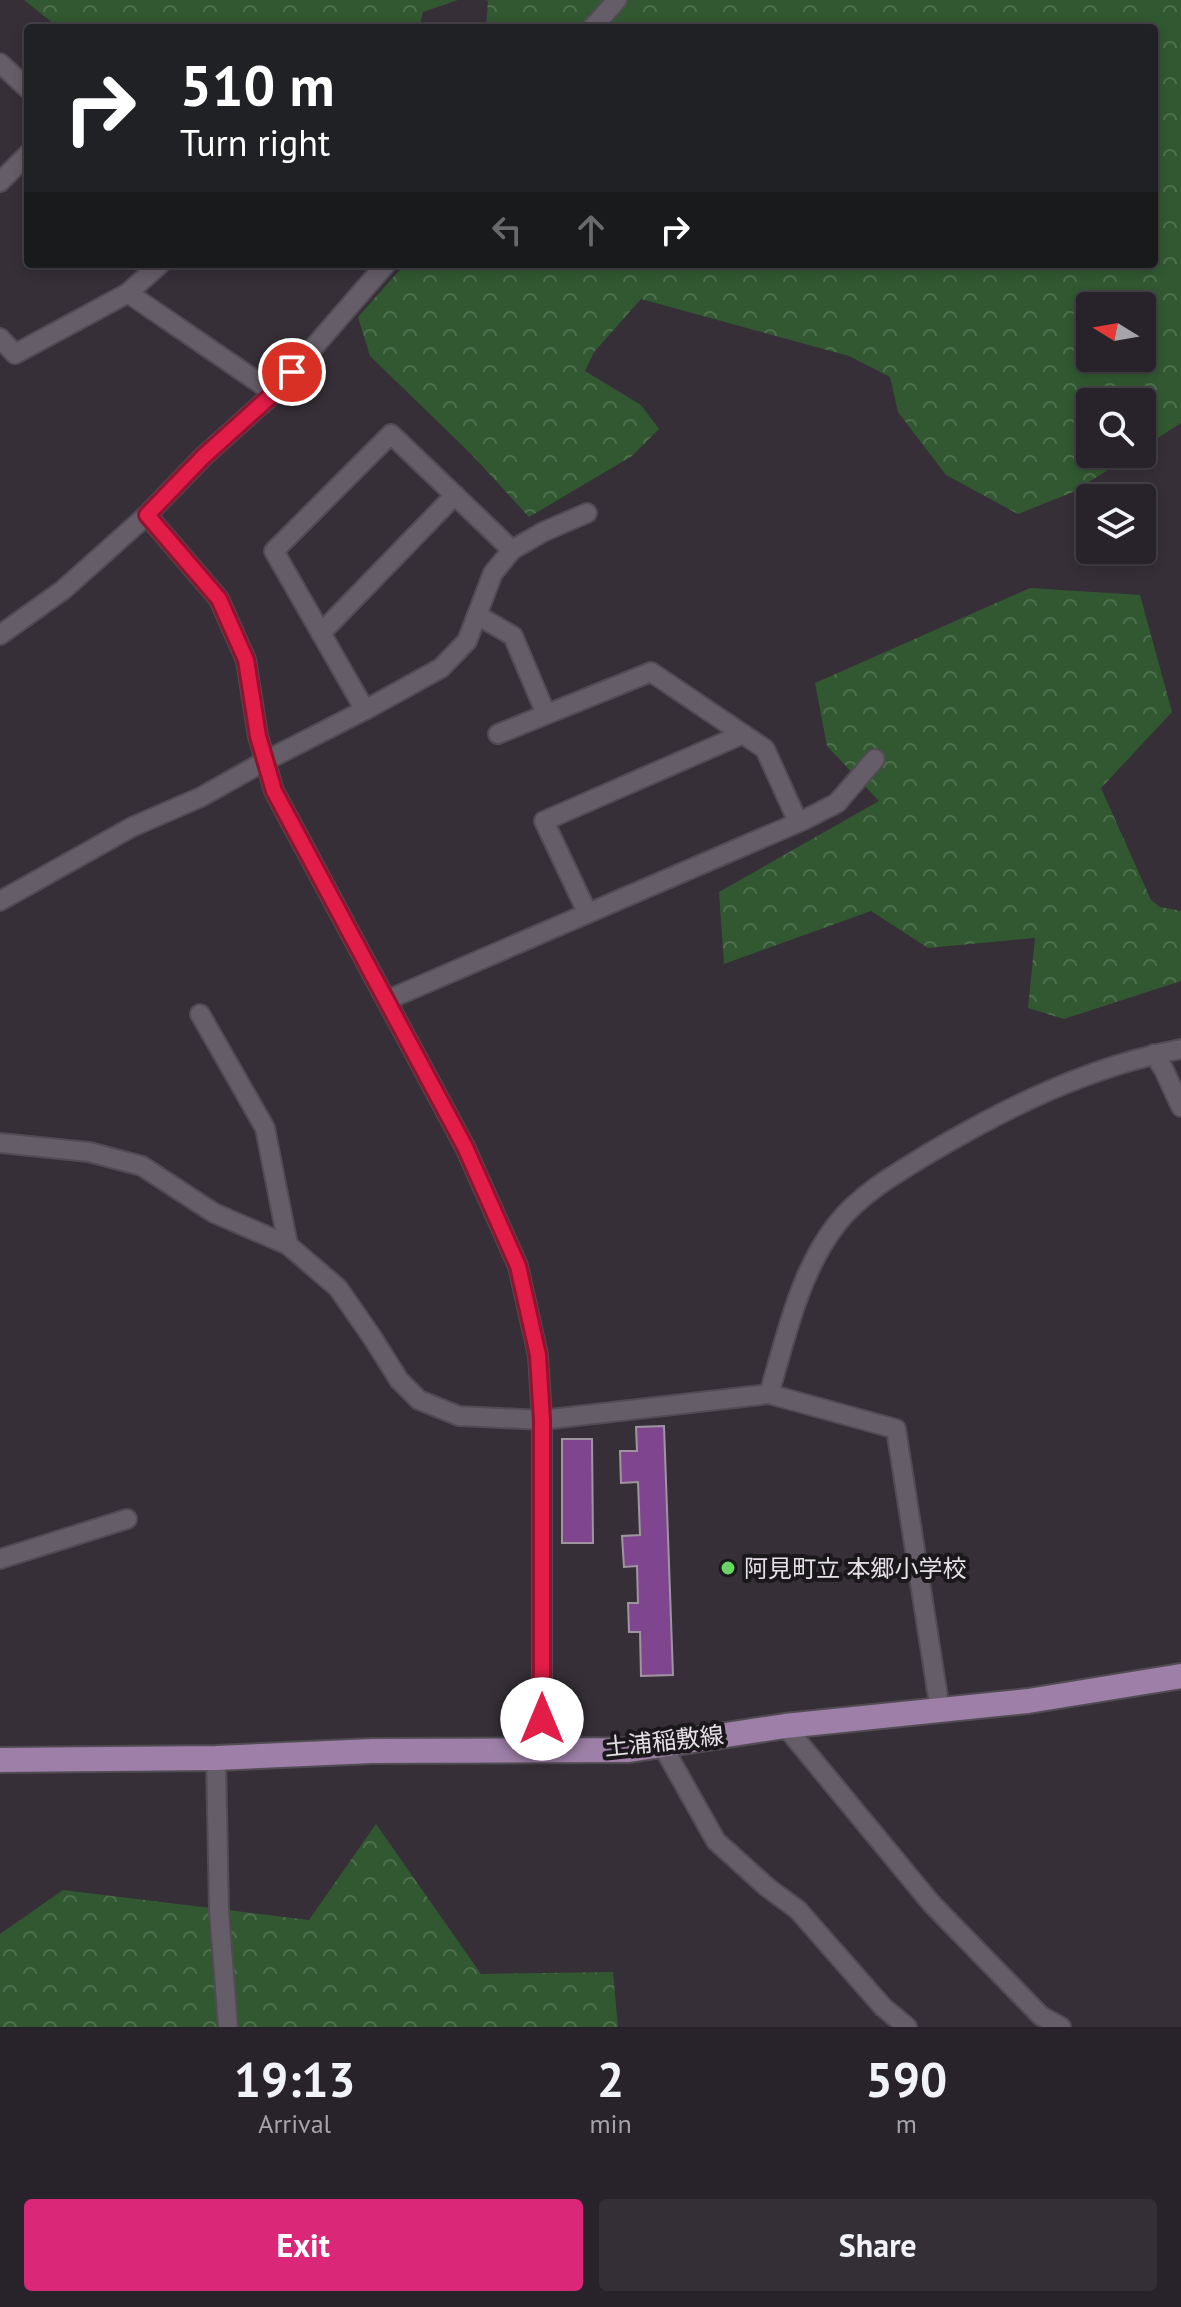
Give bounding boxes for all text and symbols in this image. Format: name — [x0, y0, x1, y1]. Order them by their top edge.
text: 510 m — [180, 49, 335, 121]
icon: right — [48, 56, 152, 160]
text: Turn right — [180, 119, 330, 166]
icon: left — [485, 208, 529, 252]
icon: ahead — [569, 208, 613, 252]
icon: right — [653, 208, 697, 252]
north arrow — [1076, 292, 1156, 372]
map controls — [1076, 292, 1156, 564]
pin — [258, 338, 326, 406]
icon: arrive — [270, 350, 314, 394]
button: search — [1076, 388, 1156, 468]
button: layers — [1076, 484, 1156, 564]
place label: 阿見町立 本郷小学校 — [744, 1553, 966, 1584]
marker: 阿見町立 本郷小学校 — [719, 1559, 737, 1577]
position arrow — [500, 1677, 584, 1761]
street label: 土浦稲敷線 — [603, 1719, 725, 1763]
text: 19:13 — [234, 2048, 356, 2110]
text: 2 — [597, 2048, 624, 2110]
text: 590 — [866, 2048, 947, 2110]
text: Arrival — [258, 2107, 331, 2140]
text: min — [589, 2107, 632, 2140]
text: m — [896, 2107, 917, 2140]
button: Exit — [24, 2199, 583, 2291]
button: Share — [599, 2199, 1157, 2291]

